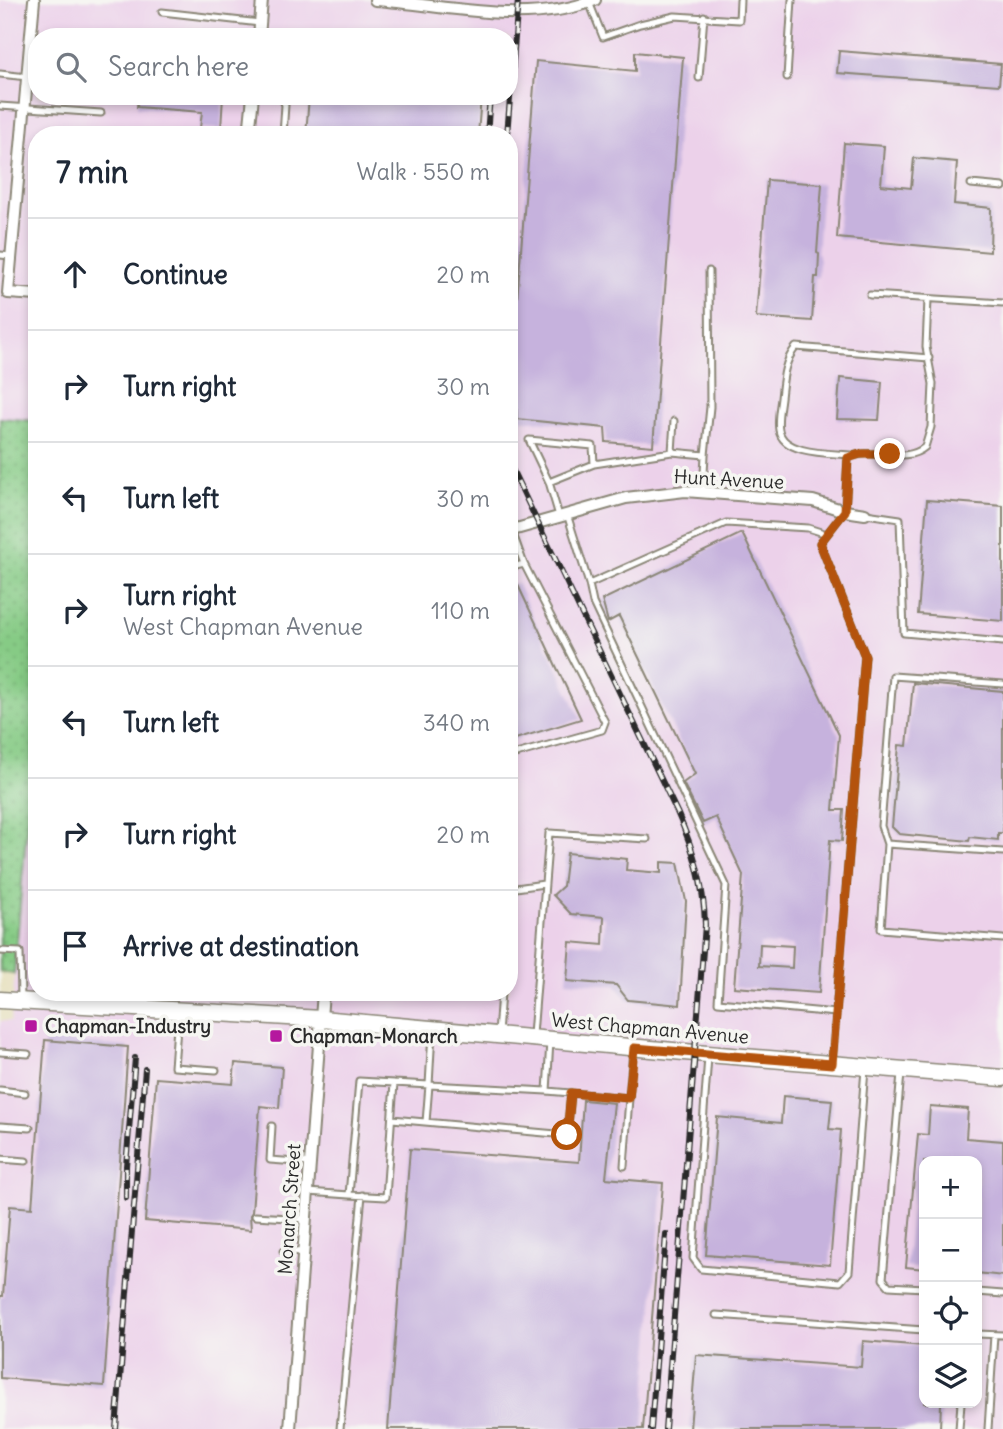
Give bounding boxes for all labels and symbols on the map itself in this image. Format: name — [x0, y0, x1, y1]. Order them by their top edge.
route end — [874, 438, 905, 469]
street label: Hunt Avenue — [673, 464, 785, 494]
street label: West Chapman Avenue — [550, 1007, 750, 1049]
place label: Chapman-Industry — [45, 1014, 211, 1038]
marker: Chapman-Industry — [23, 1018, 39, 1034]
place label: Chapman-Monarch — [290, 1024, 458, 1048]
marker: Chapman-Monarch — [268, 1028, 284, 1044]
route start — [551, 1119, 582, 1150]
street label: Monarch Street — [272, 1143, 306, 1275]

